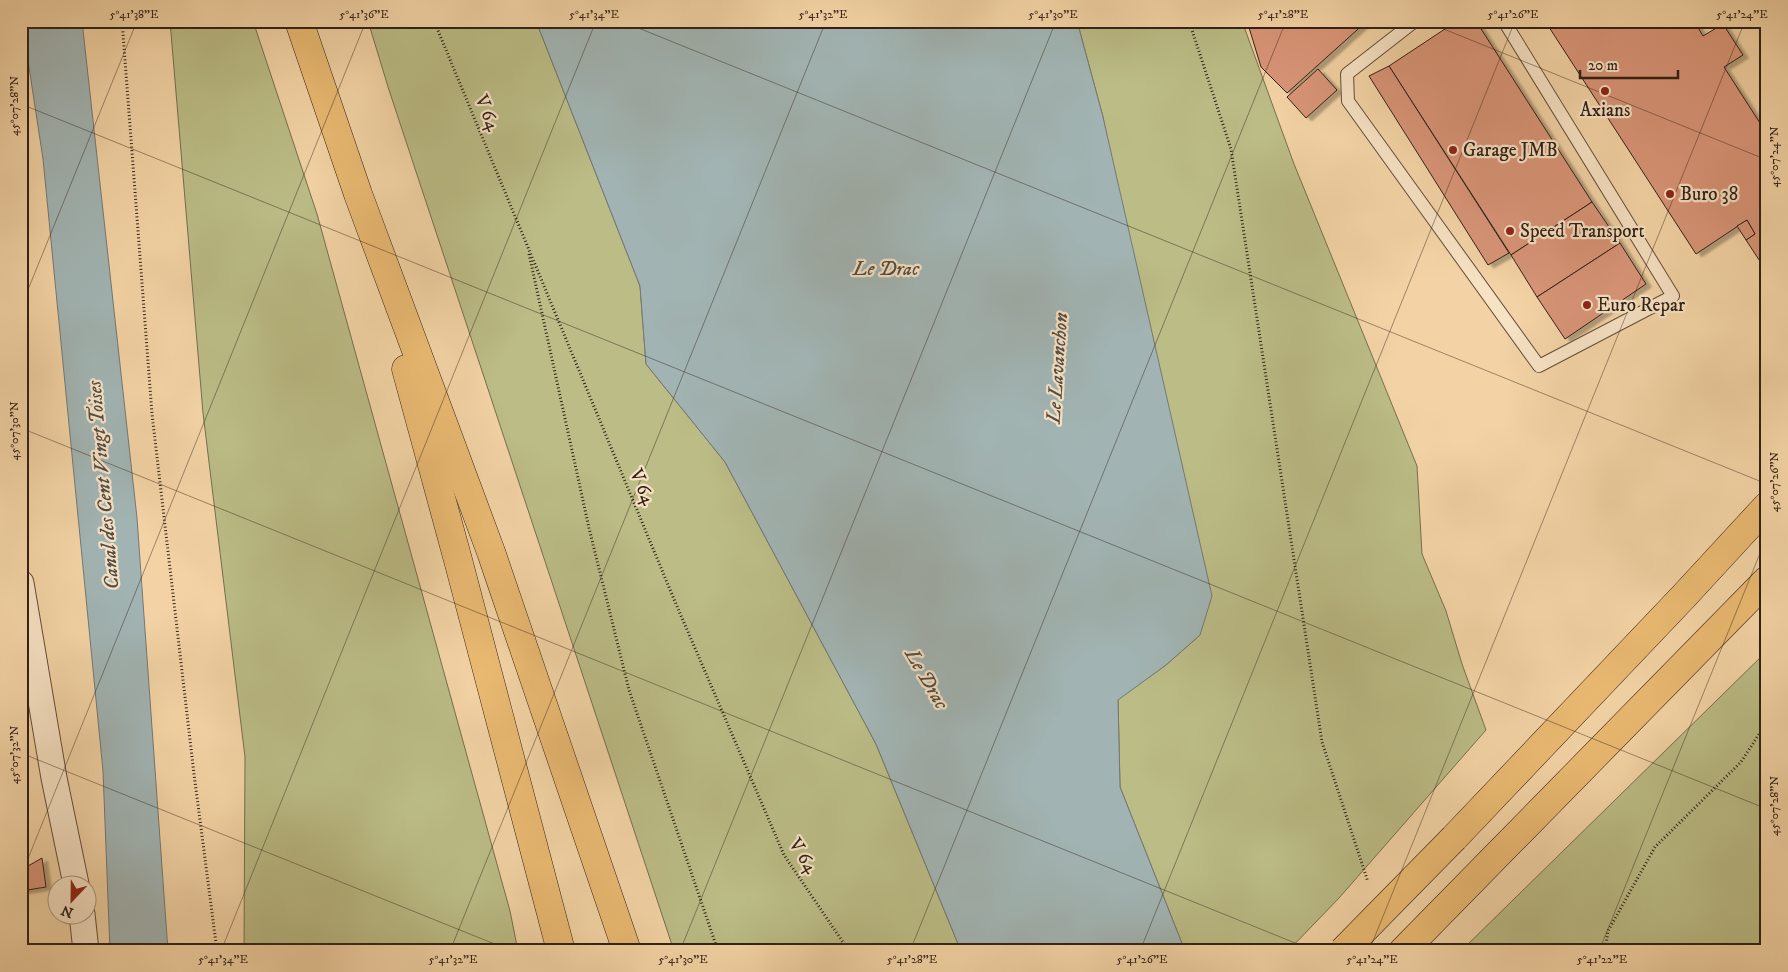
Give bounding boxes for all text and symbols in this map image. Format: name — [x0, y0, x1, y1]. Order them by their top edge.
text: 5°41'38"E — [109, 7, 159, 22]
text: 5°41'36"E — [339, 7, 389, 22]
text: 5°41'34"E — [569, 7, 620, 22]
text: 5°41'32"E — [798, 7, 848, 22]
text: 5°41'30"E — [1028, 7, 1078, 22]
text: 5°41'28"E — [1258, 7, 1309, 22]
text: 5°41'26"E — [1488, 7, 1539, 22]
text: 5°41'24"E — [1716, 7, 1768, 22]
scale bar — [1580, 48, 1678, 80]
text: 20 m — [1588, 56, 1618, 75]
text: 45°07'28"N — [7, 76, 22, 136]
marker: Axians — [1599, 85, 1611, 97]
street label: V 64 — [469, 91, 505, 135]
place label: Axians — [1580, 99, 1630, 122]
text: 45°07'24"N — [1767, 126, 1782, 188]
place label: Garage JMB — [1463, 139, 1558, 162]
marker: Garage JMB — [1447, 144, 1459, 156]
place label: Buro 38 — [1680, 183, 1738, 206]
marker: Buro 38 — [1664, 188, 1676, 200]
place label: Speed Transport — [1520, 220, 1645, 243]
marker: Speed Transport — [1504, 225, 1516, 237]
water label: Le Drac — [852, 257, 920, 282]
place label: Euro Repar — [1597, 294, 1685, 317]
marker: Euro Repar — [1581, 299, 1593, 311]
water label: Le Lavanchon — [1042, 312, 1074, 425]
water label: Canal des Cent Vingt Toises — [82, 379, 126, 591]
text: 45°07'30"N — [7, 401, 22, 461]
text: 45°07'26"N — [1767, 452, 1782, 512]
street label: V 64 — [624, 465, 660, 509]
water label: Le Drac — [898, 643, 954, 715]
text: 45°07'32"N — [7, 726, 22, 784]
text: 45°07'28"N — [1767, 776, 1782, 836]
street label: V 64 — [783, 833, 823, 879]
north arrow — [48, 874, 98, 924]
text: N — [58, 900, 76, 922]
text: 5°41'34"E — [198, 952, 249, 967]
text: 5°41'32"E — [428, 952, 478, 967]
text: 5°41'30"E — [658, 952, 708, 967]
text: 5°41'28"E — [887, 952, 938, 967]
text: 5°41'26"E — [1117, 952, 1168, 967]
text: 5°41'24"E — [1346, 952, 1398, 967]
text: 5°41'22"E — [1577, 952, 1628, 967]

